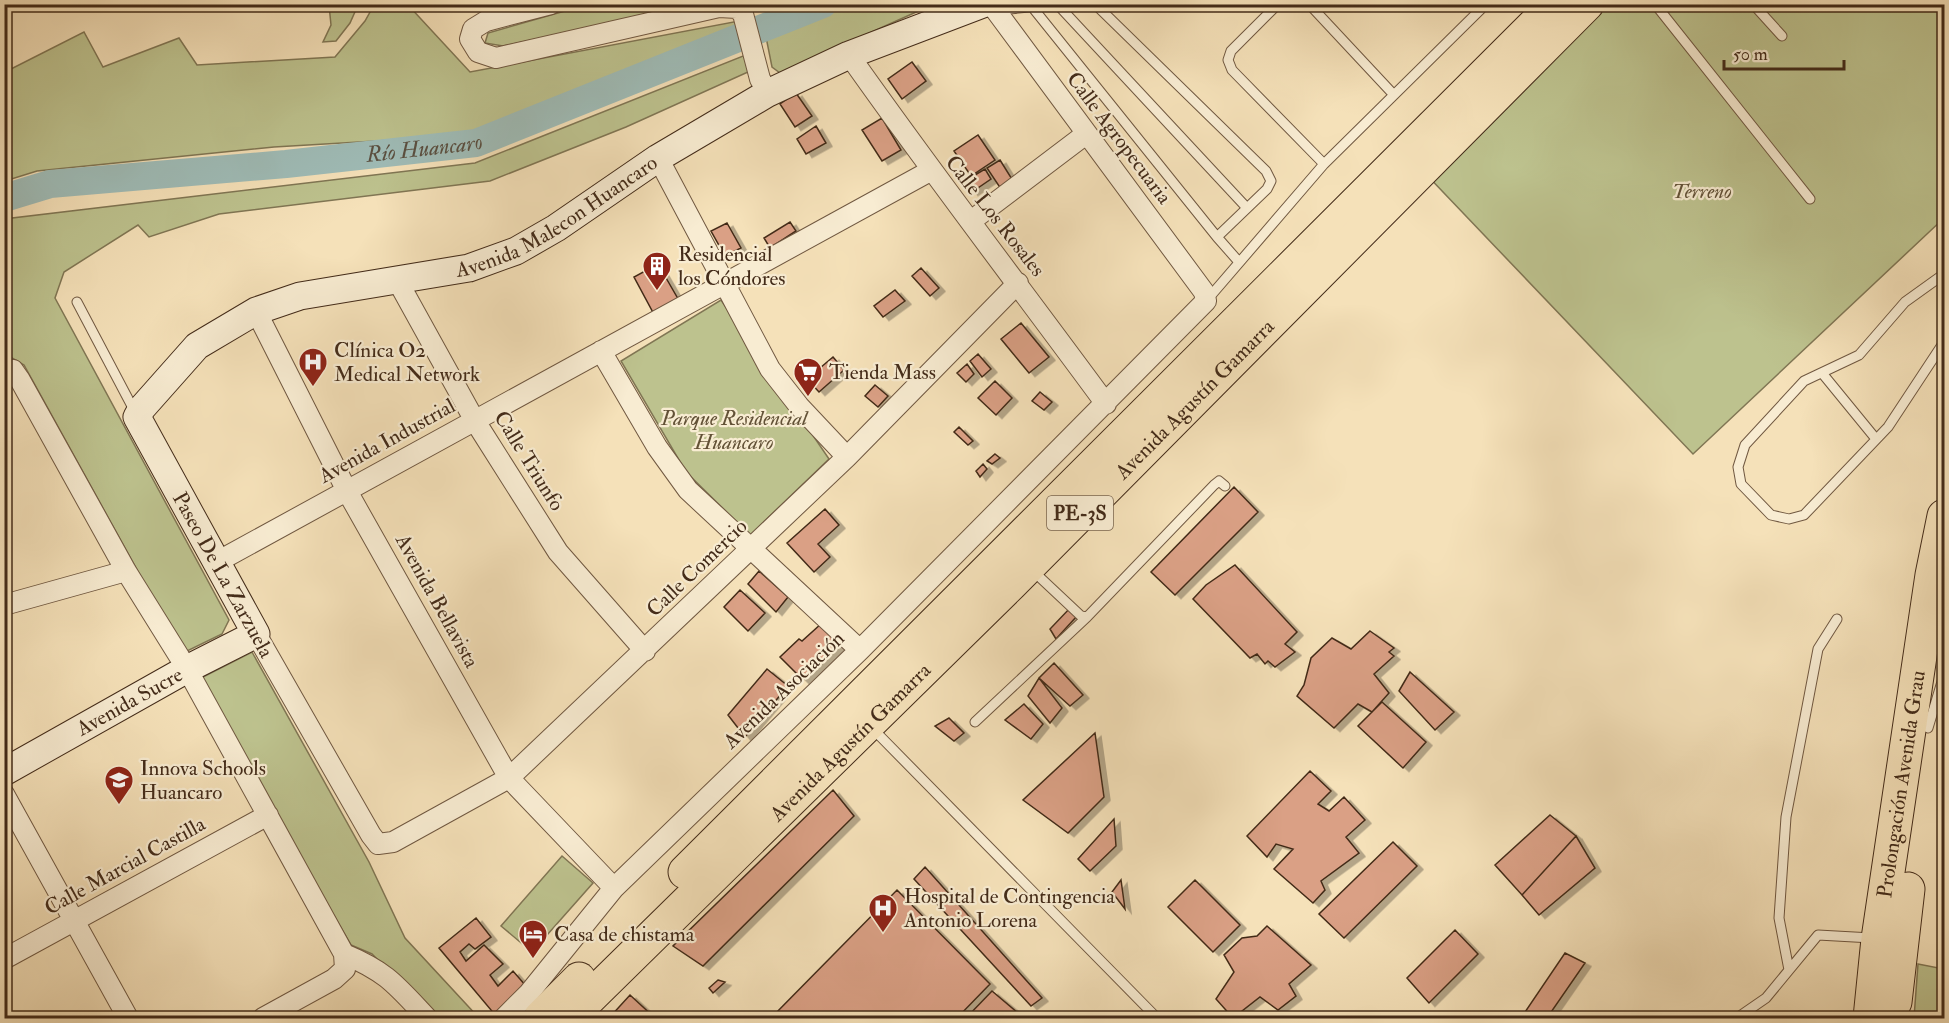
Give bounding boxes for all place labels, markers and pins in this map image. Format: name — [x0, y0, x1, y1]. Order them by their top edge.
place label: Residencial los Cóndores — [678, 241, 785, 292]
building icon: Residencial los Cóndores — [641, 250, 673, 292]
place label: Clínica O2 Medical Network — [334, 337, 480, 388]
hospital icon: Clínica O2 Medical Network — [297, 346, 329, 388]
supermarket icon: Tienda Mass — [792, 356, 824, 398]
place label: Tienda Mass — [829, 359, 936, 386]
place label: Innova Schools Huancaro — [140, 755, 266, 806]
school or university icon: Innova Schools Huancaro — [103, 764, 135, 806]
place label: Hospital de Contingencia Antonio Lorena — [903, 883, 1115, 934]
hospital icon: Hospital de Contingencia Antonio Lorena — [867, 892, 899, 934]
hotel icon: Casa de chistama — [517, 918, 549, 960]
place label: Casa de chistama — [554, 921, 695, 948]

